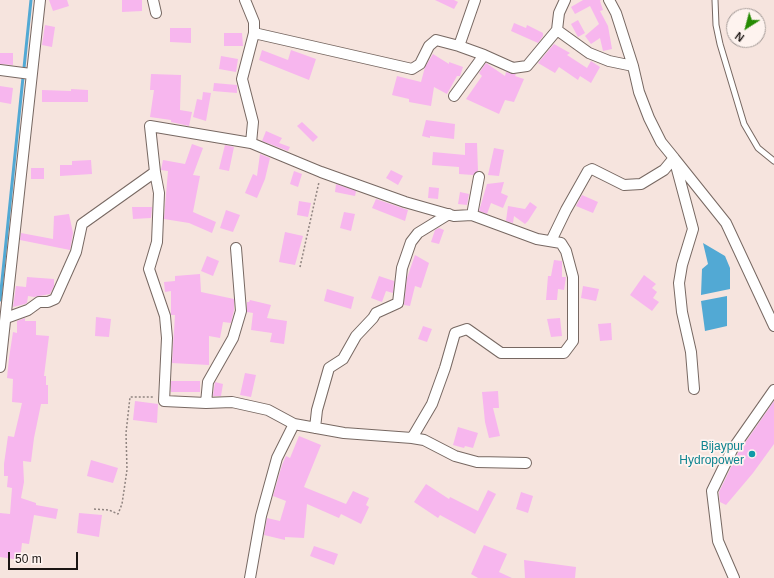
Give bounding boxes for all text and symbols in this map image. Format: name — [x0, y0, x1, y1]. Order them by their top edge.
north arrow — [726, 8, 766, 48]
text: N — [733, 30, 746, 44]
place label: Bijaypur Hydropower — [679, 440, 744, 468]
marker: Bijaypur Hydropower — [747, 449, 757, 459]
scale bar — [10, 544, 80, 570]
text: 50 m — [15, 552, 42, 566]

